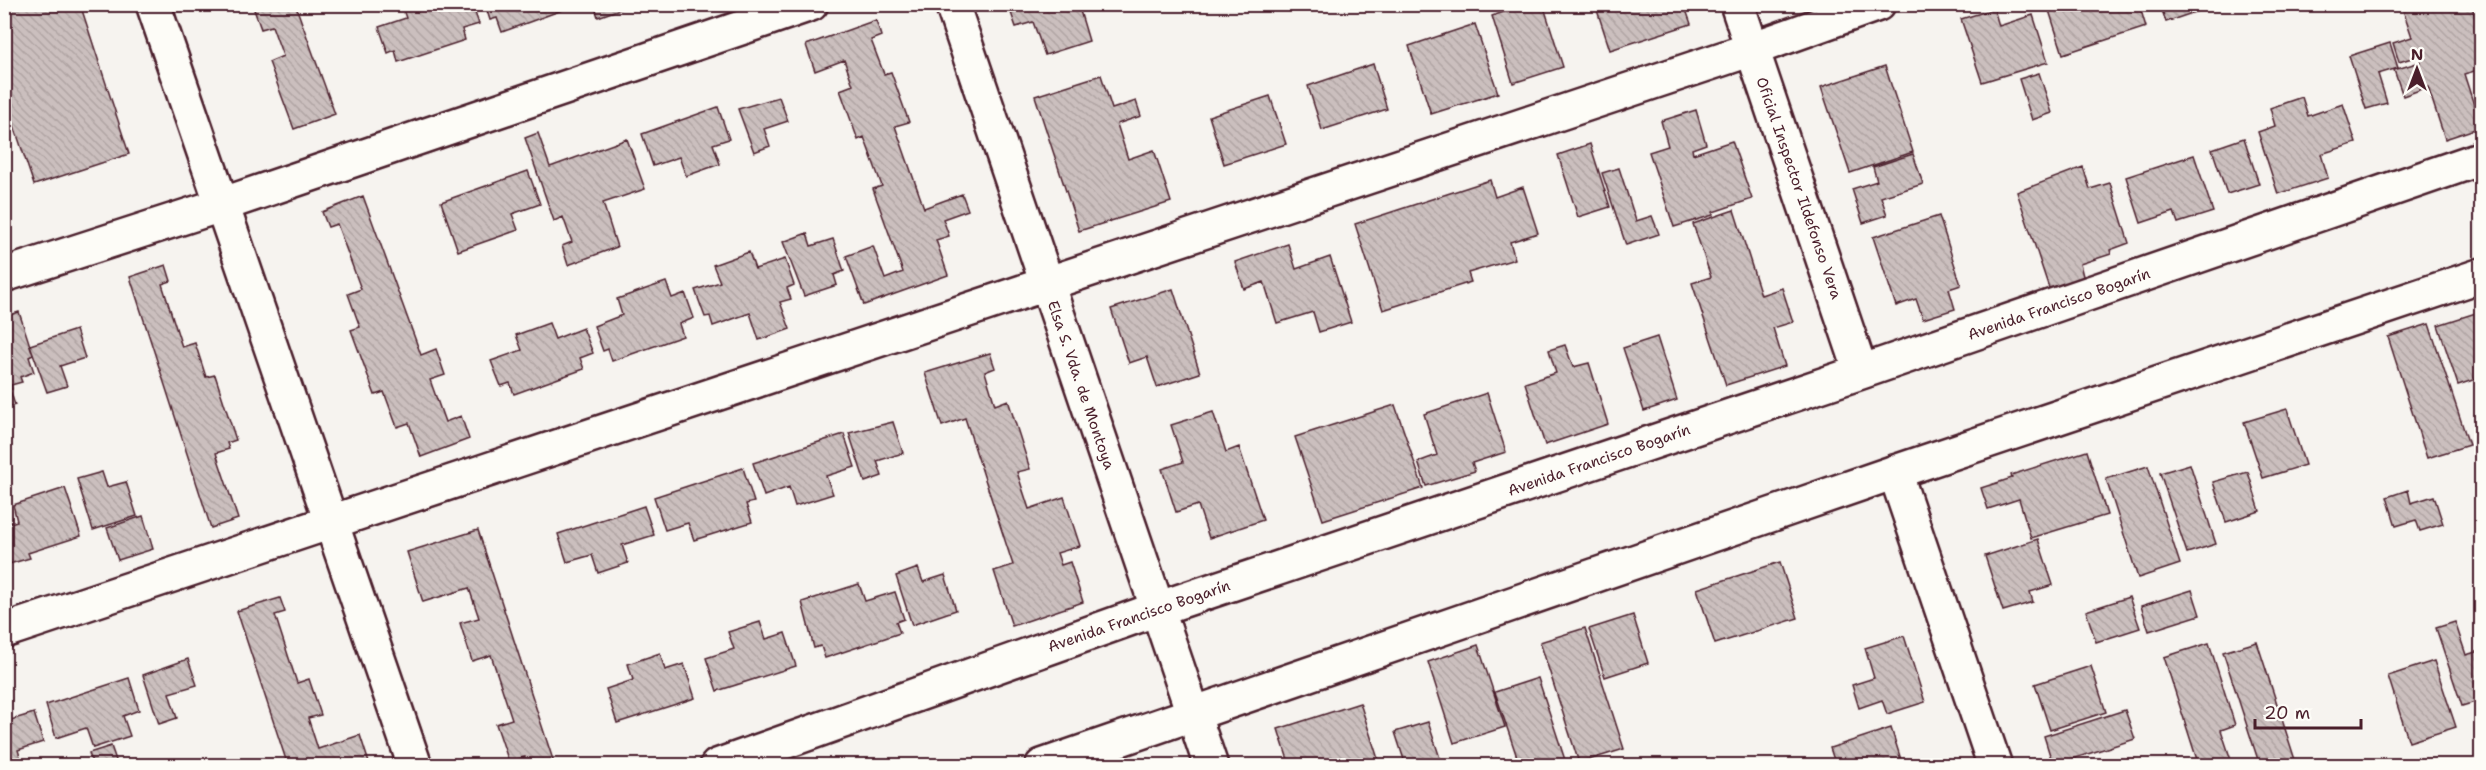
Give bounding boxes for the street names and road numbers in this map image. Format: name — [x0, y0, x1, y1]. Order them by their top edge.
street label: Oficial Inspector Ildefonso Vera — [1752, 74, 1847, 302]
street label: Avenida Francisco Bogarín — [1965, 263, 2153, 345]
street label: Elsa S. Vda. de Montoya — [1043, 298, 1120, 473]
street label: Avenida Francisco Bogarín — [1505, 419, 1693, 501]
street label: Avenida Francisco Bogarín — [1045, 575, 1233, 657]

